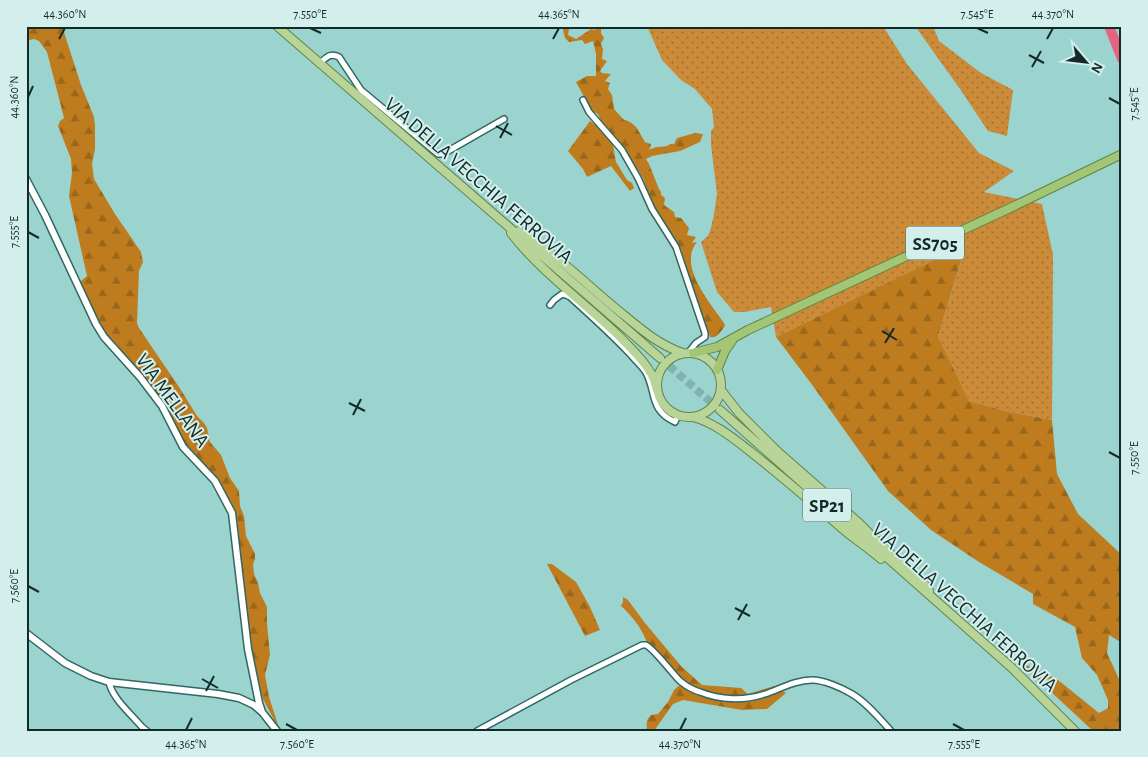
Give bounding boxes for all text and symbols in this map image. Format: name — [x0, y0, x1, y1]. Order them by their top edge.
text: 44.360°N — [44, 8, 86, 20]
text: 7.550°E — [293, 8, 327, 20]
text: 44.365°N — [538, 8, 580, 20]
text: 7.545°E — [961, 8, 994, 20]
text: 44.370°N — [1032, 8, 1074, 20]
north arrow — [1060, 38, 1110, 88]
text: N — [1088, 60, 1105, 75]
text: 44.360°N — [8, 76, 20, 118]
text: 7.545°E — [1128, 87, 1140, 120]
street label: VIA DELLA VECCHIA FERROVIA — [381, 94, 576, 268]
text: 7.555°E — [8, 216, 20, 248]
road number: SS705 — [906, 227, 964, 260]
street label: VIA MELLANA — [132, 350, 213, 451]
text: 7.550°E — [1128, 441, 1140, 475]
road number: SP21 — [803, 488, 851, 522]
street label: VIA DELLA VECCHIA FERROVIA — [868, 519, 1061, 696]
text: 7.560°E — [8, 569, 20, 603]
text: 44.365°N — [165, 738, 207, 750]
text: 7.560°E — [280, 738, 314, 750]
text: 44.370°N — [659, 738, 701, 750]
text: 7.555°E — [948, 738, 980, 750]

